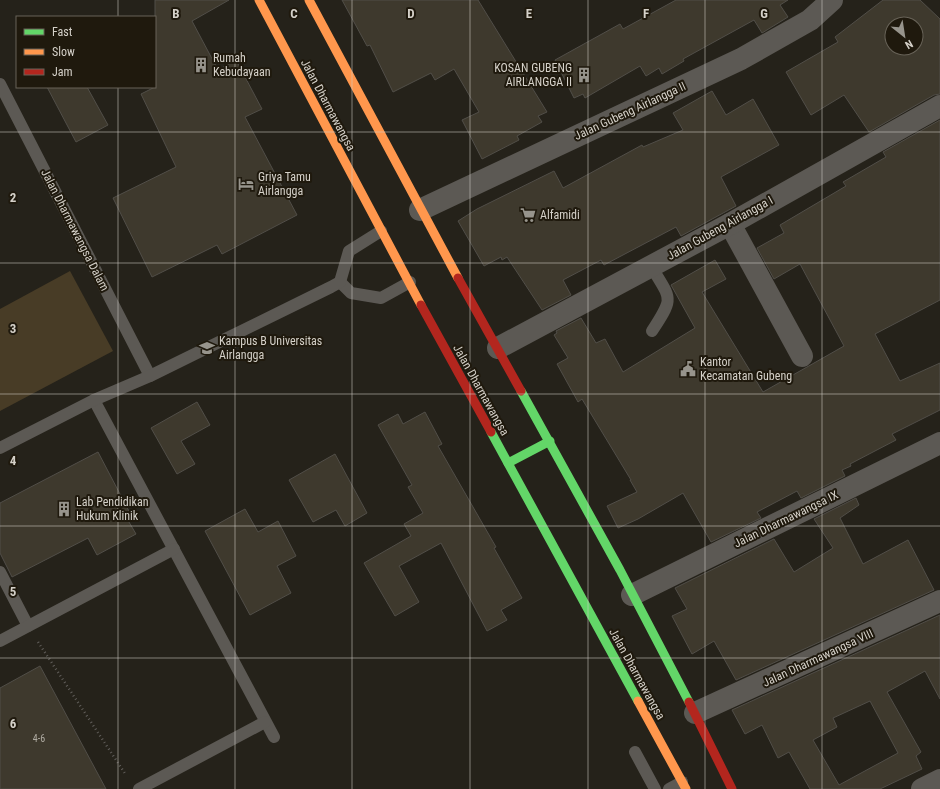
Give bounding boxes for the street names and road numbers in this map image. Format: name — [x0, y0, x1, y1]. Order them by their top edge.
street label: Jalan Dharmawangsa — [298, 57, 358, 154]
street label: Jalan Gubeng Airlangga II — [572, 79, 688, 143]
street label: Jalan Dharmawangsa Dalam — [38, 167, 112, 293]
street label: Jalan Gubeng Airlangga I — [665, 193, 775, 263]
street label: Jalan Dharmawangsa — [450, 342, 512, 438]
street label: Jalan Dharmawangsa IX — [732, 487, 841, 550]
street label: Jalan Dharmawangsa — [606, 626, 668, 722]
street label: Jalan Dharmawangsa VIII — [760, 626, 876, 690]

